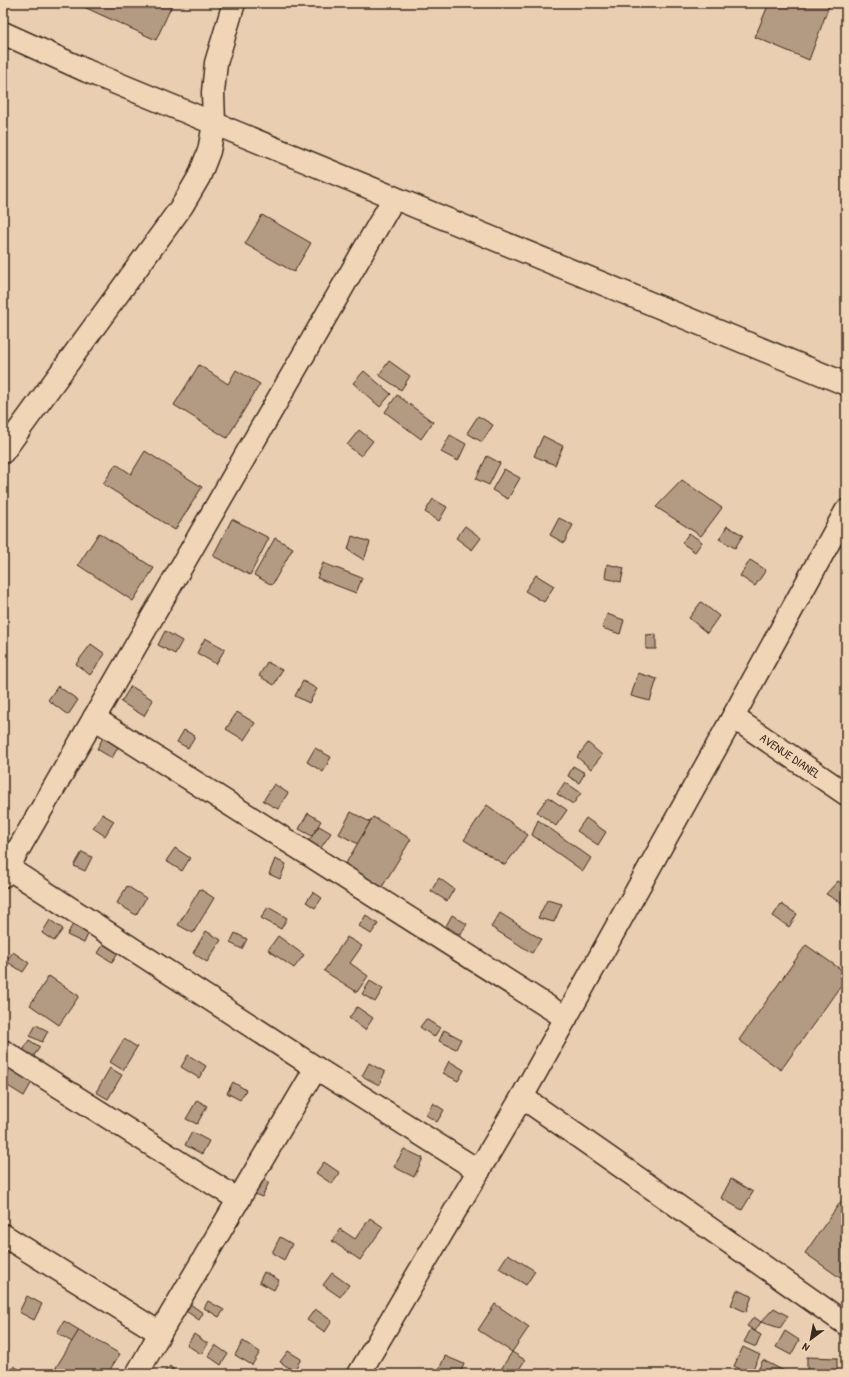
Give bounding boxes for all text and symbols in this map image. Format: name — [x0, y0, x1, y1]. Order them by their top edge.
street label: AVENUE DIANEL — [757, 729, 824, 782]
north arrow — [791, 1319, 831, 1359]
text: N — [799, 1340, 812, 1355]

